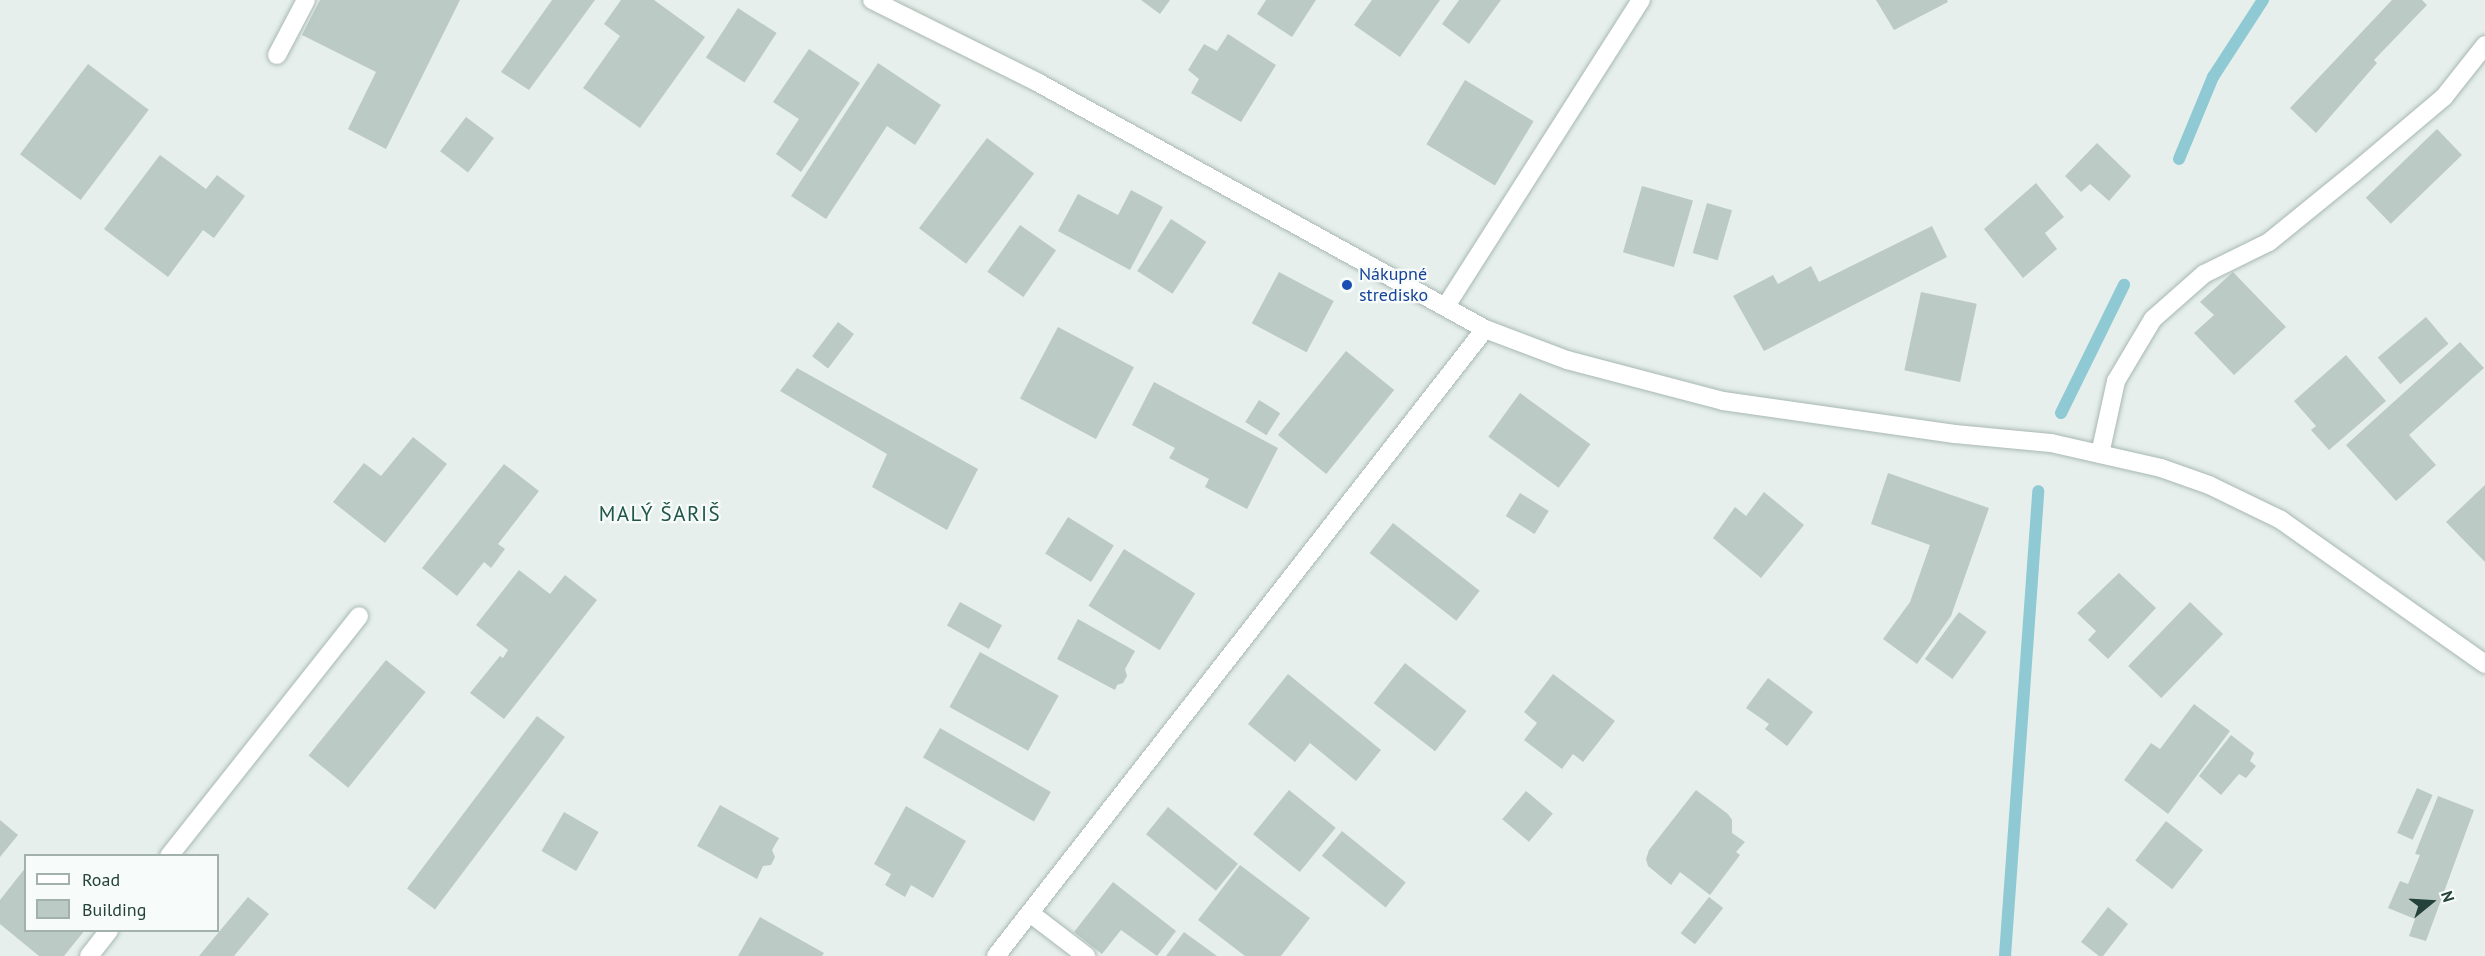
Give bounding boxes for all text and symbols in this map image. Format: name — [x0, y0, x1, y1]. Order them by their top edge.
place label: Nákupné stredisko — [1359, 264, 1428, 306]
marker: Nákupné stredisko — [1340, 278, 1354, 292]
district label: MALÝ ŠARIŠ — [598, 501, 722, 527]
legend — [24, 854, 219, 932]
text: Road — [82, 868, 120, 891]
north arrow — [2401, 872, 2461, 932]
text: N — [2437, 888, 2459, 905]
text: Building — [82, 898, 146, 921]

